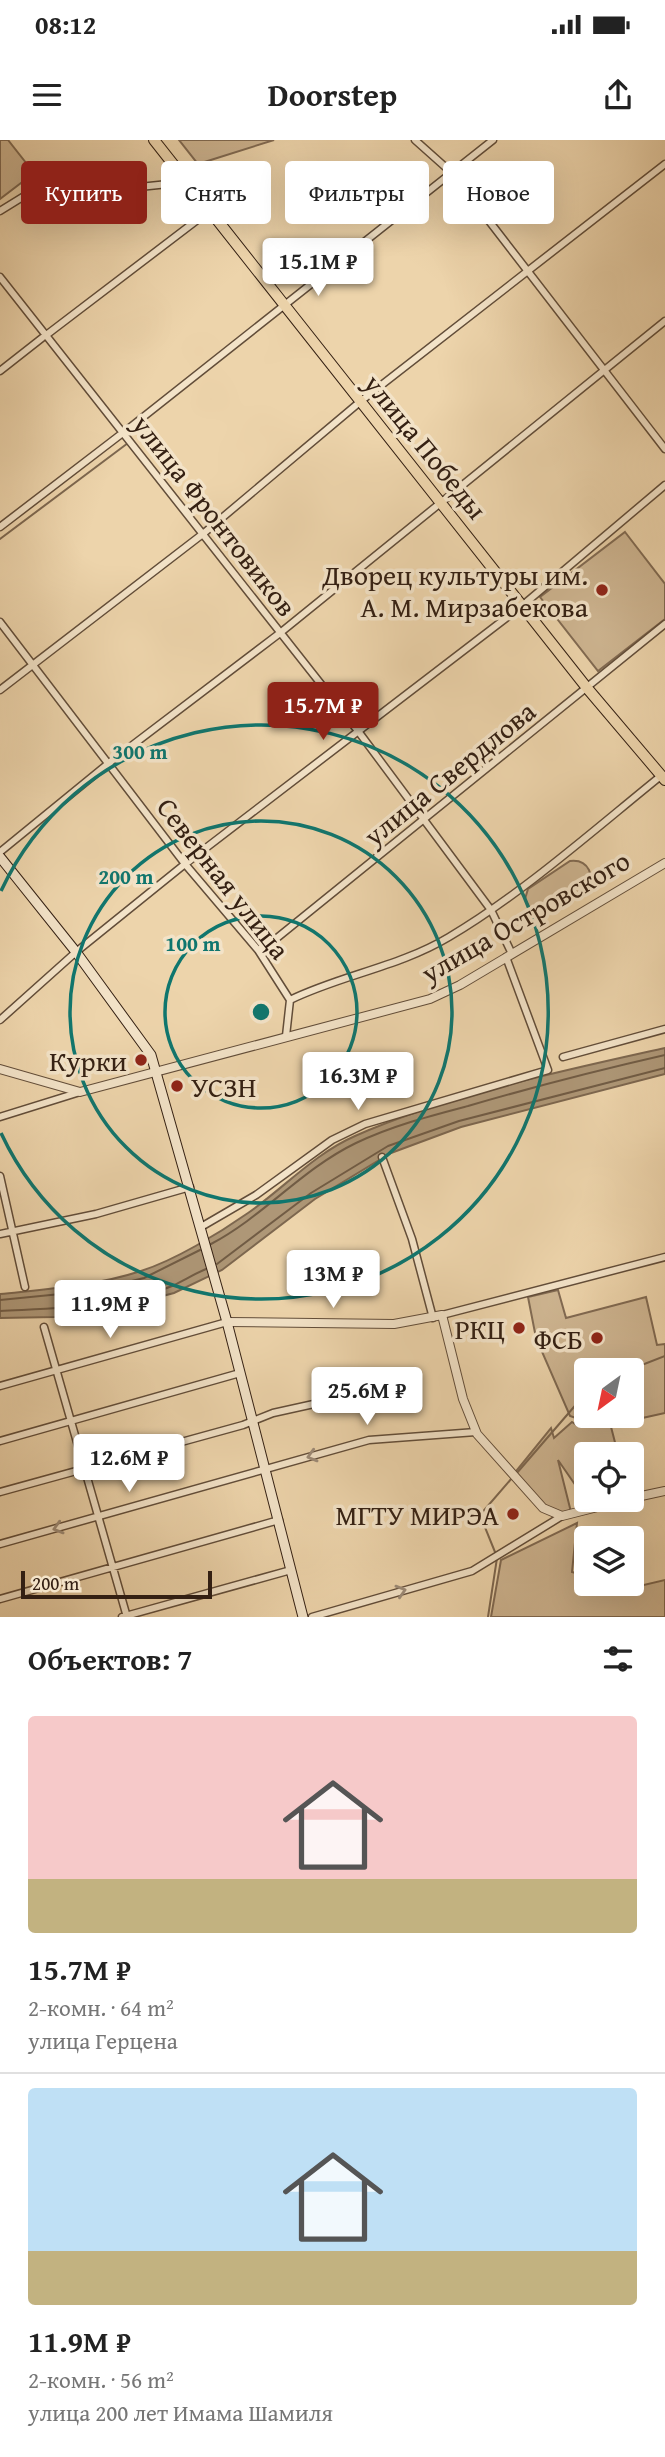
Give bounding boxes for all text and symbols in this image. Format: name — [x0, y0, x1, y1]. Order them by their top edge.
text: 08:12 — [35, 5, 96, 44]
text: Doorstep — [268, 71, 397, 118]
icon: menu — [28, 76, 66, 114]
icon: share — [599, 76, 637, 114]
chip: Купить — [21, 161, 147, 224]
chip: Снять — [161, 161, 271, 224]
chip: Фильтры — [285, 161, 429, 224]
chip: Новое — [443, 161, 554, 224]
pin: 15.1M ₽ — [253, 239, 383, 298]
text: 15.1M ₽ — [278, 244, 358, 277]
street label: улица Победы — [354, 364, 497, 527]
street label: улица Фронтовиков — [122, 405, 307, 625]
place label: Дворец культуры им. А. М. Мирзабекова — [321, 554, 589, 627]
marker: Дворец культуры им. А. М. Мирзабекова — [594, 582, 610, 598]
pin: 15.7M ₽ — [258, 682, 388, 742]
text: 15.7M ₽ — [283, 688, 363, 721]
street label: улица Свердлова — [353, 690, 544, 856]
text: 300 m — [112, 736, 168, 767]
street label: Северная улица — [148, 788, 301, 968]
street label: улица Островского — [412, 839, 637, 993]
text: 200 m — [98, 861, 154, 892]
text: 100 m — [165, 928, 221, 959]
centre of rings — [249, 1000, 273, 1024]
place label: Курки — [49, 1040, 127, 1081]
marker: Курки — [133, 1052, 149, 1068]
pin: 16.3M ₽ — [293, 1052, 423, 1112]
text: 16.3M ₽ — [318, 1058, 398, 1091]
place label: УСЗН — [191, 1066, 256, 1107]
marker: УСЗН — [169, 1078, 185, 1094]
pin: 13M ₽ — [284, 1250, 382, 1310]
text: 13M ₽ — [303, 1256, 363, 1289]
pin: 11.9M ₽ — [45, 1280, 175, 1340]
text: 11.9M ₽ — [70, 1286, 150, 1319]
place label: РКЦ — [455, 1308, 505, 1349]
place label: ФСБ — [534, 1318, 583, 1359]
marker: РКЦ — [511, 1320, 527, 1336]
marker: ФСБ — [589, 1330, 605, 1346]
north arrow — [574, 1358, 644, 1428]
map controls — [574, 1358, 644, 1596]
pin: 25.6M ₽ — [302, 1368, 432, 1427]
text: 25.6M ₽ — [327, 1373, 407, 1406]
pin: 12.6M ₽ — [64, 1434, 194, 1494]
text: 12.6M ₽ — [89, 1440, 169, 1473]
button: locate — [574, 1442, 644, 1512]
one-way arrow — [306, 1448, 318, 1463]
place label: МГТУ МИРЭА — [336, 1494, 499, 1535]
marker: МГТУ МИРЭА — [505, 1506, 521, 1522]
one-way arrow — [52, 1519, 64, 1534]
button: layers — [574, 1526, 644, 1596]
scale bar — [21, 1568, 212, 1600]
text: 200 m — [32, 1569, 79, 1597]
one-way arrow — [395, 1585, 407, 1600]
text: Объектов: 7 — [28, 1637, 192, 1681]
icon: filters — [599, 1640, 637, 1678]
icon: home — [270, 1762, 396, 1888]
text: 15.7M ₽ — [28, 1947, 131, 1991]
text: 2-комн. · 64 m² — [28, 1991, 174, 2024]
text: улица Герцена — [28, 2024, 178, 2057]
icon: home — [270, 2134, 396, 2260]
text: 11.9M ₽ — [28, 2319, 131, 2363]
text: 2-комн. · 56 m² — [28, 2363, 174, 2396]
text: улица 200 лет Имама Шамиля — [28, 2396, 333, 2429]

